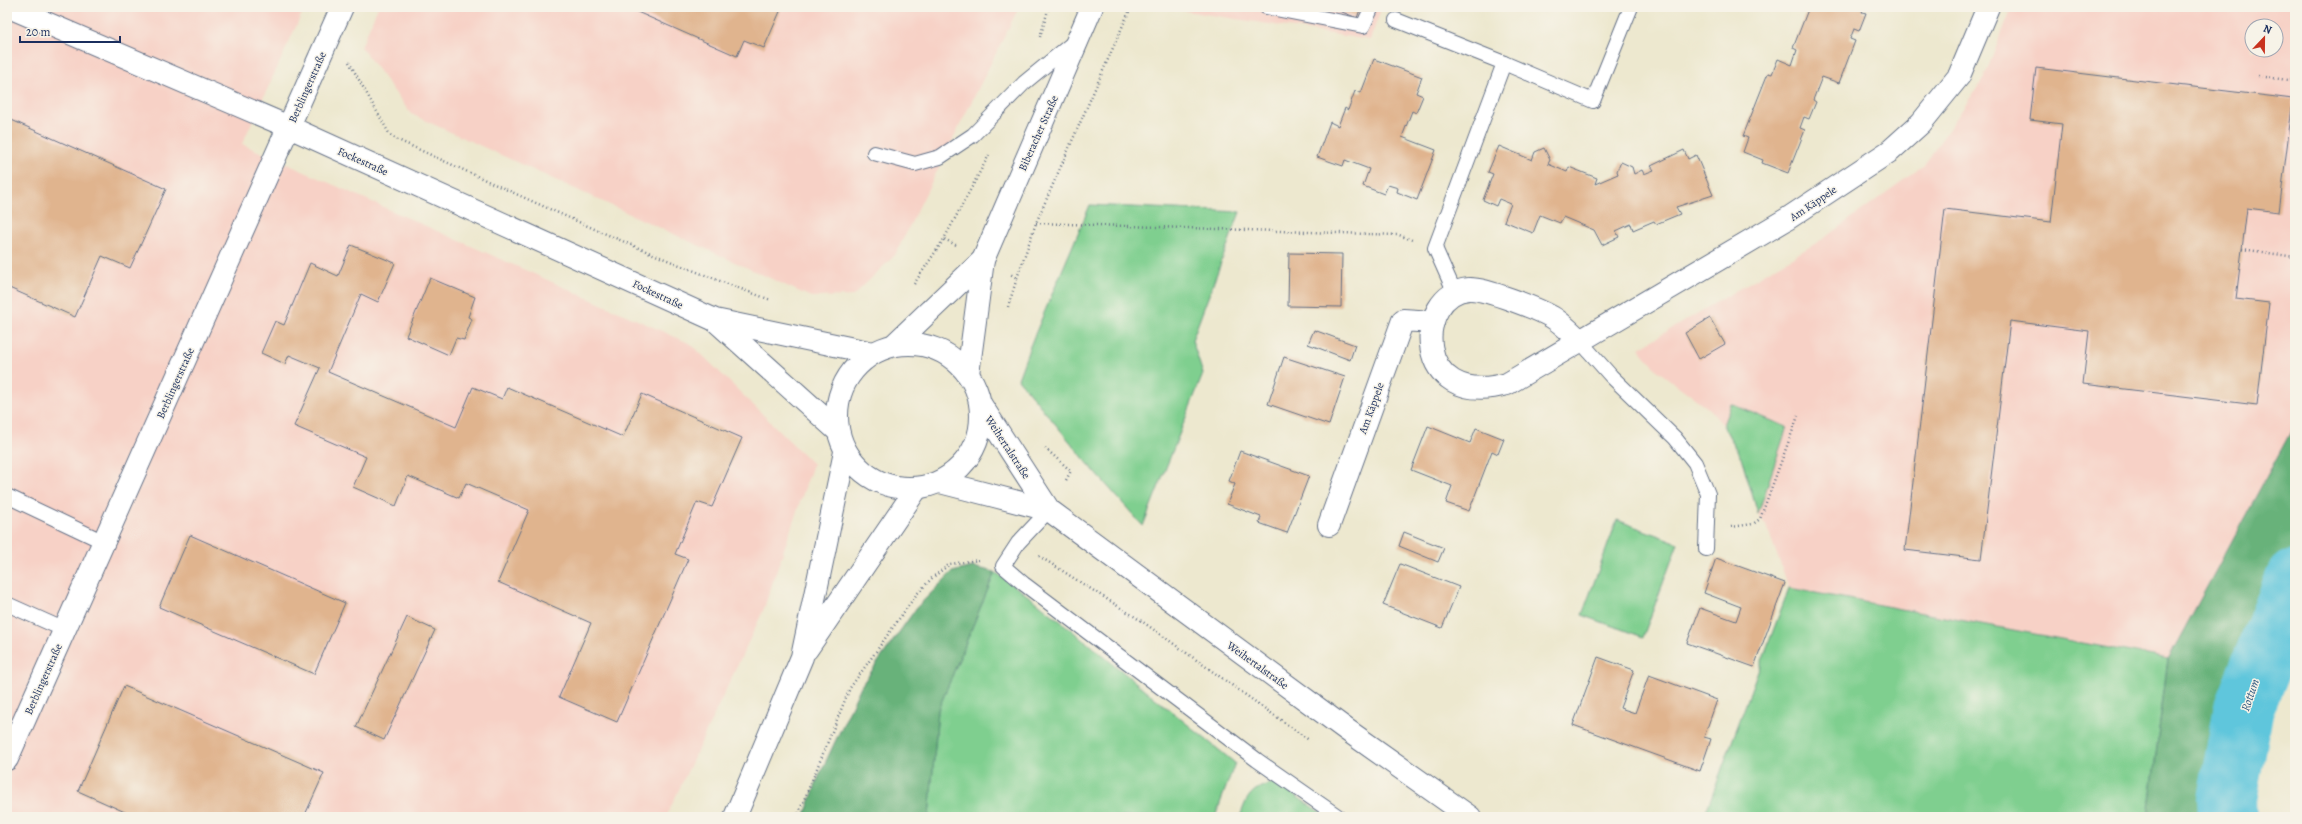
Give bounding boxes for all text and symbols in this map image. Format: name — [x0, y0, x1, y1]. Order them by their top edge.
scale bar — [20, 18, 120, 44]
north arrow — [2244, 18, 2284, 58]
text: N — [2261, 21, 2274, 38]
text: 20 m — [26, 24, 50, 40]
street label: Berblingerstraße — [285, 49, 330, 125]
street label: Biberacher Straße — [1015, 93, 1062, 173]
street label: Fockestraße — [335, 144, 391, 179]
street label: Am Käppele — [1786, 182, 1840, 225]
street label: Fockestraße — [630, 276, 686, 313]
street label: Berblingerstraße — [153, 345, 198, 421]
street label: Am Käppele — [1355, 380, 1388, 437]
street label: Weihertalstraße — [981, 412, 1034, 482]
street label: Weihertalstraße — [1223, 637, 1292, 693]
street label: Berblingerstraße — [21, 641, 66, 717]
water label: Rottum — [2237, 677, 2263, 713]

